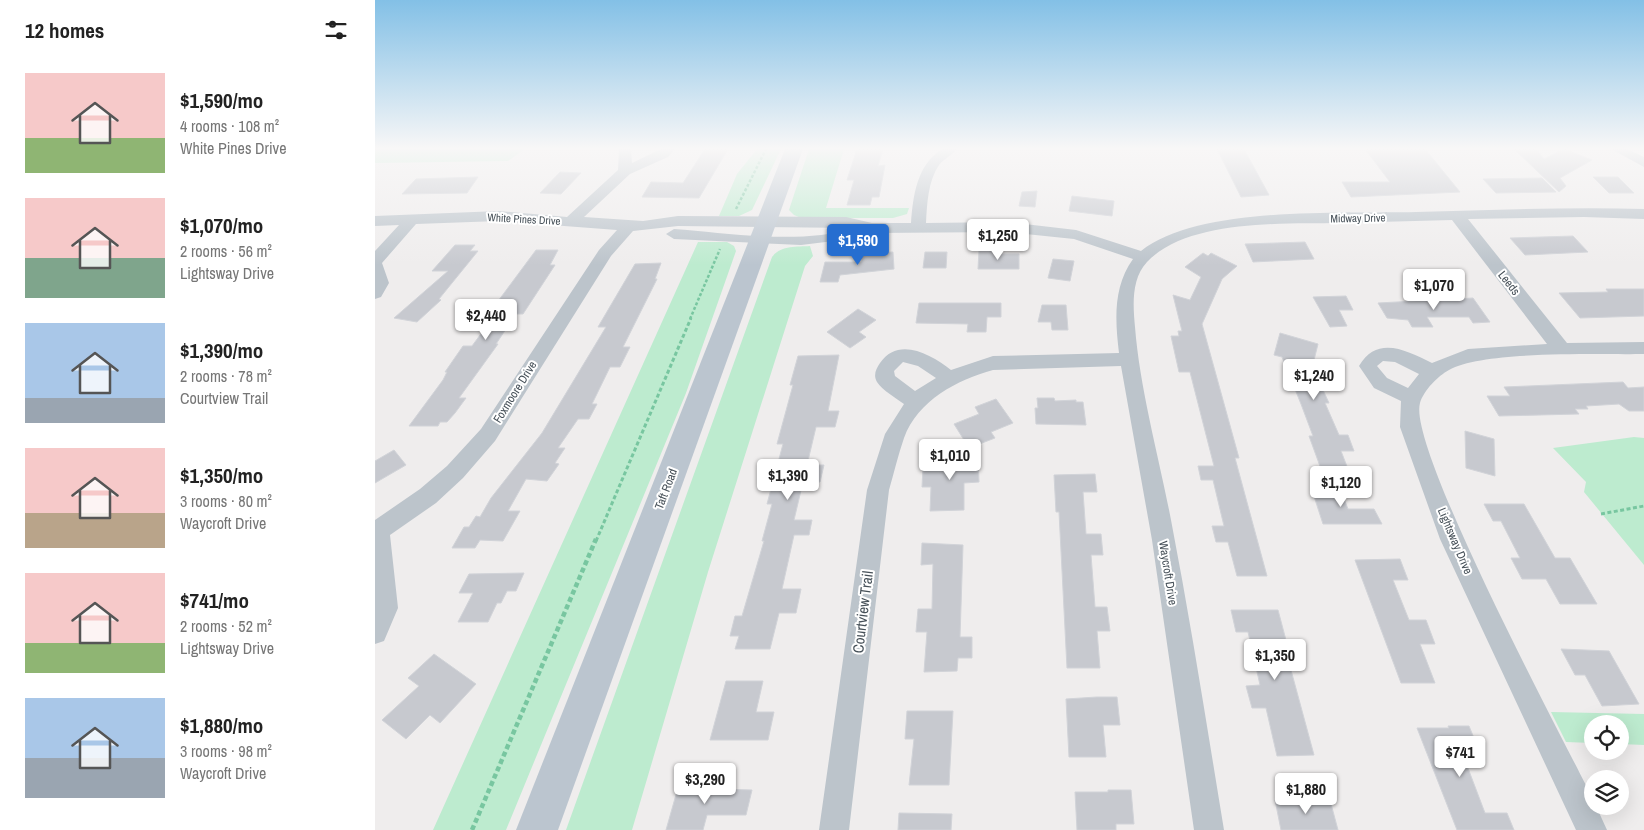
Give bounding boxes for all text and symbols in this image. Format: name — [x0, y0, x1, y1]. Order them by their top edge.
text: 12 homes — [25, 16, 104, 45]
icon: filters — [322, 16, 350, 44]
text: $1,590/mo — [180, 86, 263, 115]
icon: home — [65, 93, 125, 153]
text: 4 rooms · 108 m² — [180, 115, 279, 137]
text: White Pines Drive — [180, 137, 286, 159]
street label: White Pines Drive — [487, 210, 561, 228]
text: $1,070/mo — [180, 211, 263, 240]
street label: Midway Drive — [1330, 211, 1386, 225]
icon: home — [65, 218, 125, 278]
pin: $1,250 — [957, 218, 1039, 261]
pin: $1,590 — [817, 224, 899, 266]
text: $1,250 — [978, 224, 1018, 246]
text: $1,590 — [838, 229, 878, 251]
text: 2 rooms · 56 m² — [180, 240, 272, 262]
text: Lightsway Drive — [180, 262, 274, 284]
pin: $1,070 — [1393, 268, 1475, 311]
street label: Leeds — [1494, 268, 1524, 299]
text: $1,070 — [1414, 274, 1454, 296]
pin: $2,440 — [445, 298, 527, 341]
text: $2,440 — [466, 304, 506, 326]
text: $1,390/mo — [180, 336, 263, 365]
icon: home — [65, 343, 125, 403]
street label: Foxmoore Drive — [490, 358, 540, 426]
pin: $1,240 — [1273, 358, 1355, 401]
text: $1,240 — [1294, 364, 1334, 386]
text: 2 rooms · 78 m² — [180, 365, 272, 387]
text: Courtview Trail — [180, 387, 268, 409]
pin: $1,010 — [909, 438, 991, 481]
text: $1,010 — [930, 444, 970, 466]
pin: $1,390 — [747, 458, 829, 501]
text: $1,350/mo — [180, 461, 263, 490]
text: $1,390 — [768, 464, 808, 486]
street label: Taft Road — [651, 466, 681, 512]
pin: $1,120 — [1300, 466, 1382, 508]
icon: home — [65, 468, 125, 528]
text: $1,120 — [1321, 471, 1361, 493]
text: 3 rooms · 80 m² — [180, 490, 272, 512]
street label: Lightsway Drive — [1434, 505, 1476, 577]
text: Waycroft Drive — [180, 512, 266, 534]
street label: Waycroft Drive — [1155, 540, 1181, 606]
street label: Courtview Trail — [847, 570, 878, 654]
text: $741/mo — [180, 586, 249, 615]
icon: home — [65, 593, 125, 653]
text: 2 rooms · 52 m² — [180, 615, 272, 637]
text: Lightsway Drive — [180, 637, 274, 659]
pin: $1,350 — [1234, 638, 1316, 681]
text: $1,350 — [1255, 644, 1295, 666]
text: $1,880/mo — [180, 711, 263, 740]
map controls — [1584, 715, 1629, 815]
button: locate — [1584, 715, 1629, 760]
icon: home — [65, 718, 125, 778]
pin: $741 — [1430, 736, 1490, 778]
text: 3 rooms · 98 m² — [180, 740, 272, 762]
text: $741 — [1445, 741, 1475, 763]
text: Waycroft Drive — [180, 762, 266, 784]
pin: $3,290 — [664, 762, 746, 805]
text: $3,290 — [685, 768, 725, 790]
button: layers — [1584, 770, 1629, 815]
pin: $1,880 — [1265, 772, 1347, 815]
text: $1,880 — [1286, 778, 1326, 800]

